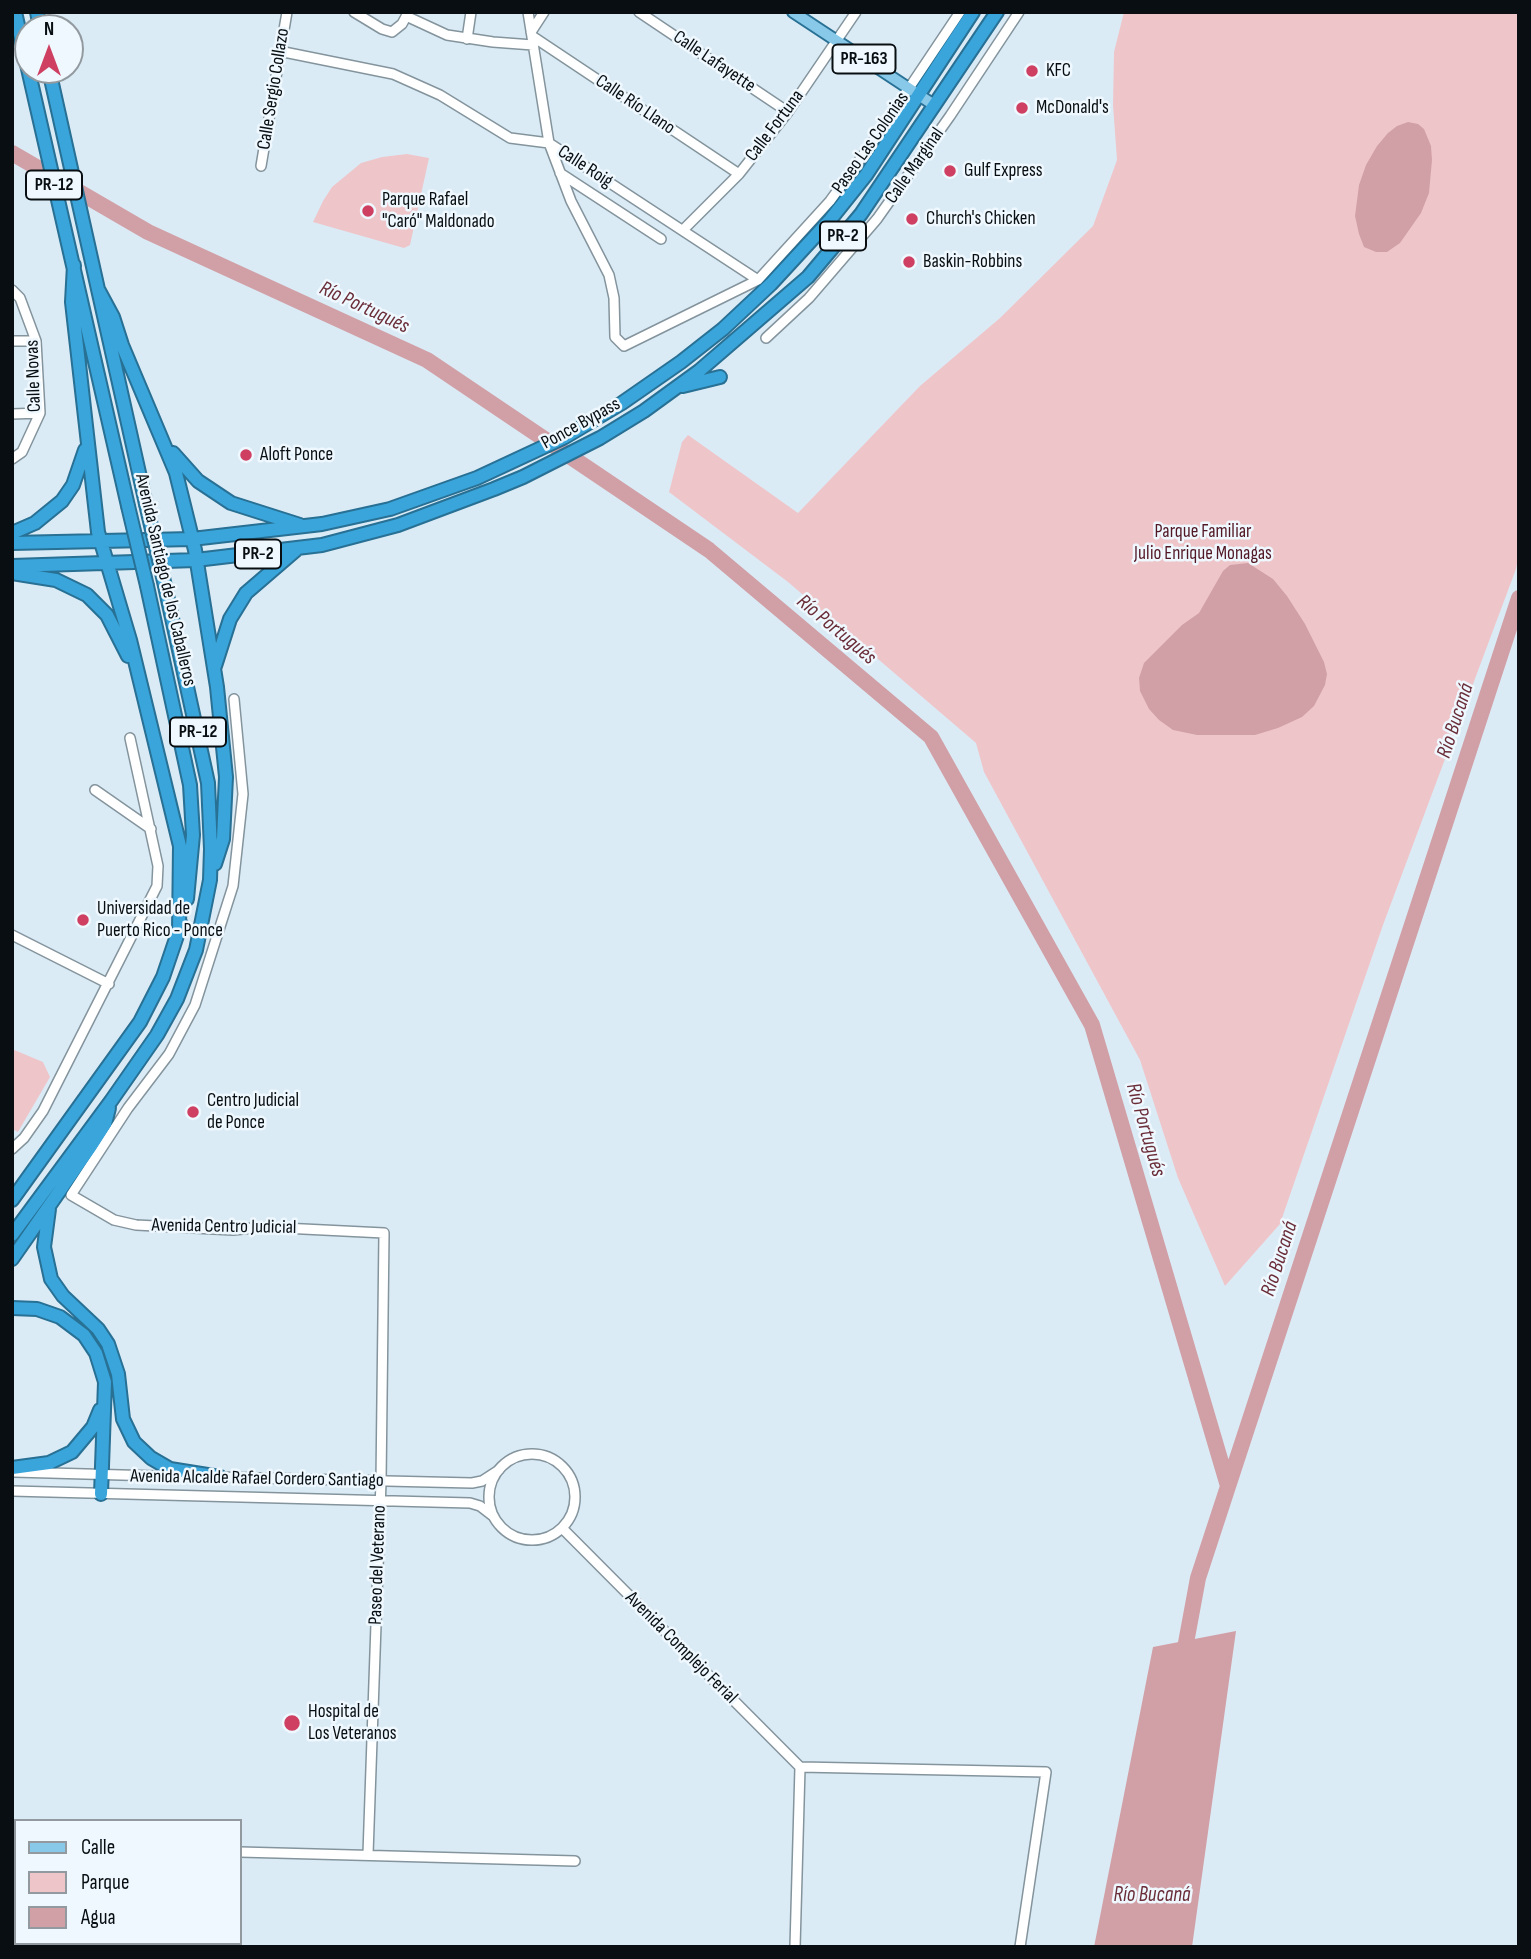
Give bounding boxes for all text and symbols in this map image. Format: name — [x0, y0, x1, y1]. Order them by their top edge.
north arrow — [14, 14, 84, 84]
text: N — [44, 18, 54, 41]
street label: Calle Lafayette — [668, 26, 760, 98]
street label: Calle Sergio Collazo — [253, 27, 295, 151]
road number: PR-163 — [832, 44, 896, 74]
place label: KFC — [1046, 60, 1071, 82]
marker: KFC — [1024, 63, 1040, 79]
street label: Calle Río Llano — [591, 70, 679, 140]
street label: Calle Fortuna — [741, 86, 809, 166]
street label: Paseo Las Colonias — [828, 88, 914, 198]
place label: McDonald's — [1036, 97, 1109, 119]
marker: McDonald's — [1014, 100, 1030, 116]
street label: Calle Marginal — [881, 124, 949, 208]
street label: Calle Roig — [553, 141, 617, 193]
place label: Gulf Express — [964, 160, 1043, 182]
marker: Gulf Express — [942, 163, 958, 179]
road number: PR-12 — [26, 170, 82, 200]
place label: Parque Rafael "Caró" Maldonado — [382, 189, 495, 233]
marker: Parque Rafael "Caró" Maldonado — [360, 203, 376, 219]
place label: Church's Chicken — [926, 208, 1036, 230]
marker: Church's Chicken — [904, 211, 920, 227]
road number: PR-2 — [820, 222, 866, 250]
place label: Baskin-Robbins — [923, 251, 1022, 273]
marker: Baskin-Robbins — [901, 254, 917, 270]
water label: Río Portugués — [315, 276, 413, 340]
street label: Calle Novas — [21, 339, 47, 413]
street label: Ponce Bypass — [538, 393, 624, 455]
place label: Aloft Ponce — [260, 444, 333, 466]
marker: Aloft Ponce — [238, 447, 254, 463]
street label: Avenida Santiago de los Caballeros — [129, 472, 201, 688]
park label: Parque Familiar Julio Enrique Monagas — [1134, 521, 1272, 565]
road number: PR-2 — [235, 540, 281, 568]
water label: Río Portugués — [791, 589, 881, 671]
water label: Río Bucaná — [1432, 681, 1480, 761]
road number: PR-12 — [170, 718, 226, 746]
place label: Universidad de Puerto Rico - Ponce — [97, 898, 223, 942]
marker: Universidad de Puerto Rico - Ponce — [75, 912, 91, 928]
water label: Río Portugués — [1120, 1080, 1170, 1180]
place label: Centro Judicial de Ponce — [207, 1090, 299, 1134]
marker: Centro Judicial de Ponce — [185, 1104, 201, 1120]
street label: Avenida Centro Judicial — [151, 1214, 297, 1240]
water label: Río Bucaná — [1256, 1219, 1304, 1299]
street label: Avenida Alcalde Rafael Cordero Santiago — [130, 1465, 384, 1493]
street label: Paseo del Veterano — [365, 1505, 391, 1625]
street label: Avenida Complejo Ferial — [620, 1587, 742, 1709]
place label: Hospital de Los Veteranos — [308, 1701, 397, 1745]
marker: Hospital de Los Veteranos — [282, 1713, 302, 1733]
legend — [14, 1819, 242, 1945]
text: Calle — [81, 1835, 115, 1860]
text: Parque — [81, 1870, 129, 1895]
water label: Río Bucaná — [1114, 1883, 1190, 1909]
text: Agua — [81, 1905, 116, 1930]

